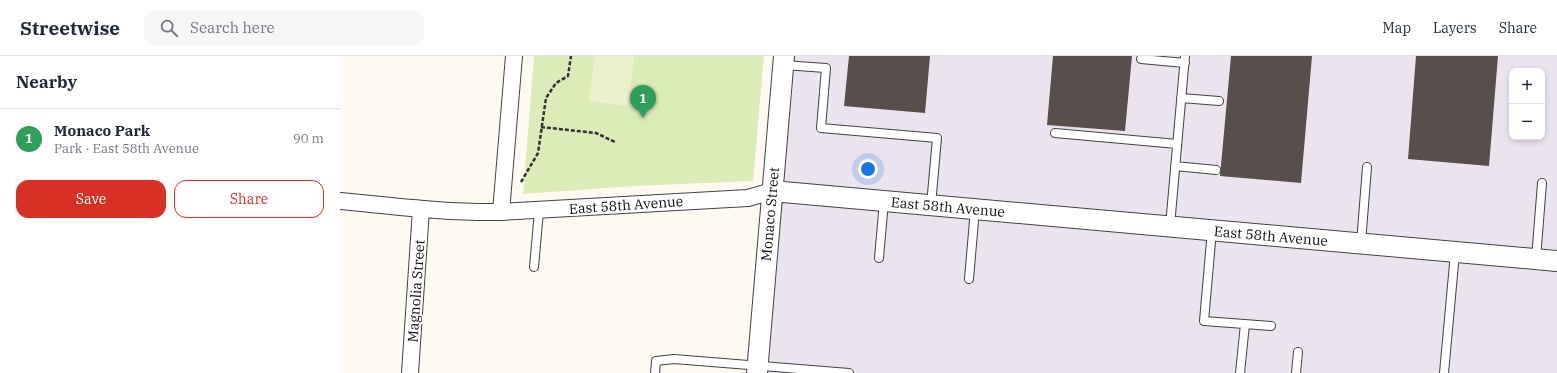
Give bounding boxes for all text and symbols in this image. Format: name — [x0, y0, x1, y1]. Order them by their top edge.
search box — [144, 10, 424, 46]
text: Streetwise — [20, 16, 120, 40]
icon: search — [158, 17, 180, 39]
text: Search here — [190, 18, 275, 37]
text: Map — [1383, 19, 1411, 37]
text: Layers — [1433, 19, 1477, 37]
text: Share — [1499, 19, 1537, 37]
map controls — [1509, 68, 1545, 140]
button: + — [1509, 68, 1545, 104]
text: Nearby — [16, 71, 77, 93]
pin: 1 — [630, 85, 656, 118]
button: − — [1509, 104, 1545, 140]
text: Monaco Park — [54, 121, 150, 140]
text: 1 — [25, 130, 33, 147]
text: 90 m — [293, 130, 324, 147]
text: Park · East 58th Avenue — [54, 140, 199, 157]
your location — [858, 159, 878, 179]
street label: Monaco Street — [757, 166, 783, 262]
button: Save — [16, 180, 166, 218]
button: Share — [174, 180, 324, 218]
street label: East 58th Avenue — [568, 192, 684, 218]
street label: East 58th Avenue — [890, 193, 1006, 221]
street label: East 58th Avenue — [1213, 222, 1329, 250]
street label: Magnolia Street — [403, 239, 429, 343]

